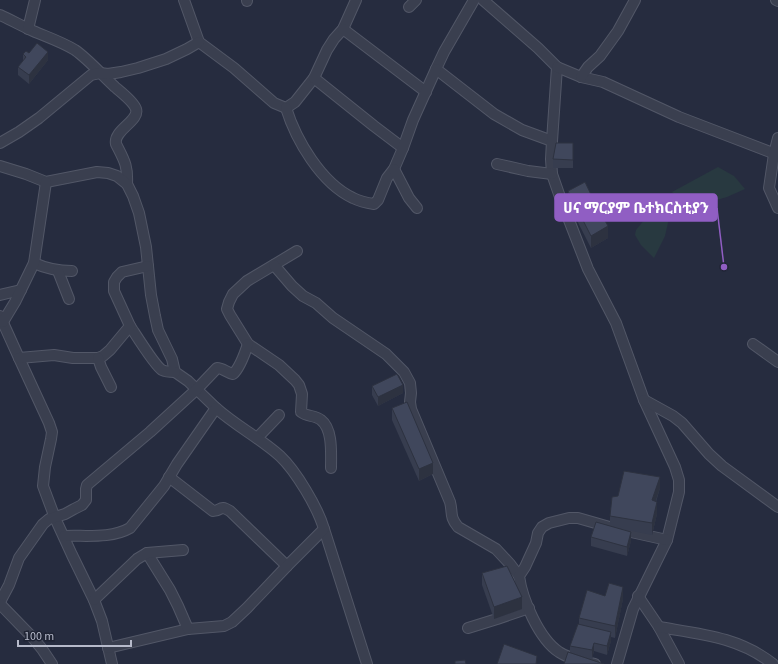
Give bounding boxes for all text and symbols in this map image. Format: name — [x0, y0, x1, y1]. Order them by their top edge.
callout: ሀና ማርያም ቤተክርስቲያን — [555, 194, 717, 221]
text: ሀና ማርያም ቤተክርስቲያን — [563, 198, 709, 219]
scale bar — [18, 622, 131, 648]
text: 100 m — [24, 628, 54, 645]

